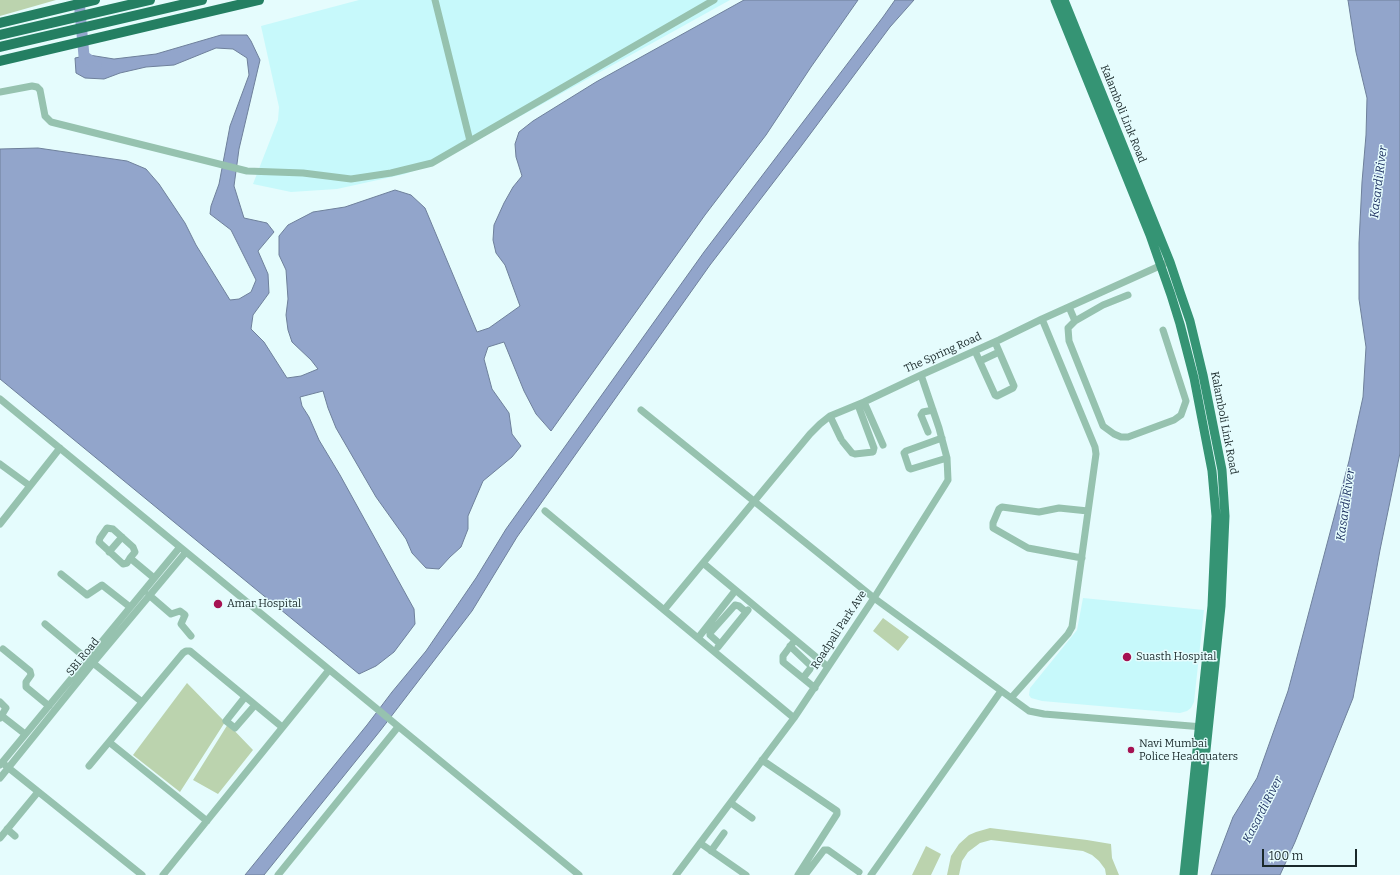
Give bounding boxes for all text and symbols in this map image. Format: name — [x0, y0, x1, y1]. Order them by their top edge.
street label: Kalamboli Link Road — [1097, 63, 1149, 165]
water label: Kasardi River — [1367, 145, 1391, 219]
street label: The Spring Road — [902, 330, 984, 376]
street label: Kalamboli Link Road — [1208, 370, 1240, 476]
water label: Kasardi River — [1334, 468, 1358, 542]
street label: Roadpali Park Ave — [809, 588, 869, 672]
place label: Amar Hospital — [227, 597, 301, 611]
marker: Amar Hospital — [212, 598, 224, 610]
street label: SBI Road — [64, 635, 102, 679]
place label: Suasth Hospital — [1136, 650, 1216, 664]
marker: Suasth Hospital — [1121, 651, 1133, 663]
place label: Navi Mumbai Police Headquaters — [1139, 737, 1238, 763]
marker: Navi Mumbai Police Headquaters — [1126, 745, 1136, 755]
water label: Kasardi River — [1240, 774, 1286, 846]
scale bar — [1264, 841, 1359, 867]
text: 100 m — [1269, 849, 1303, 863]

